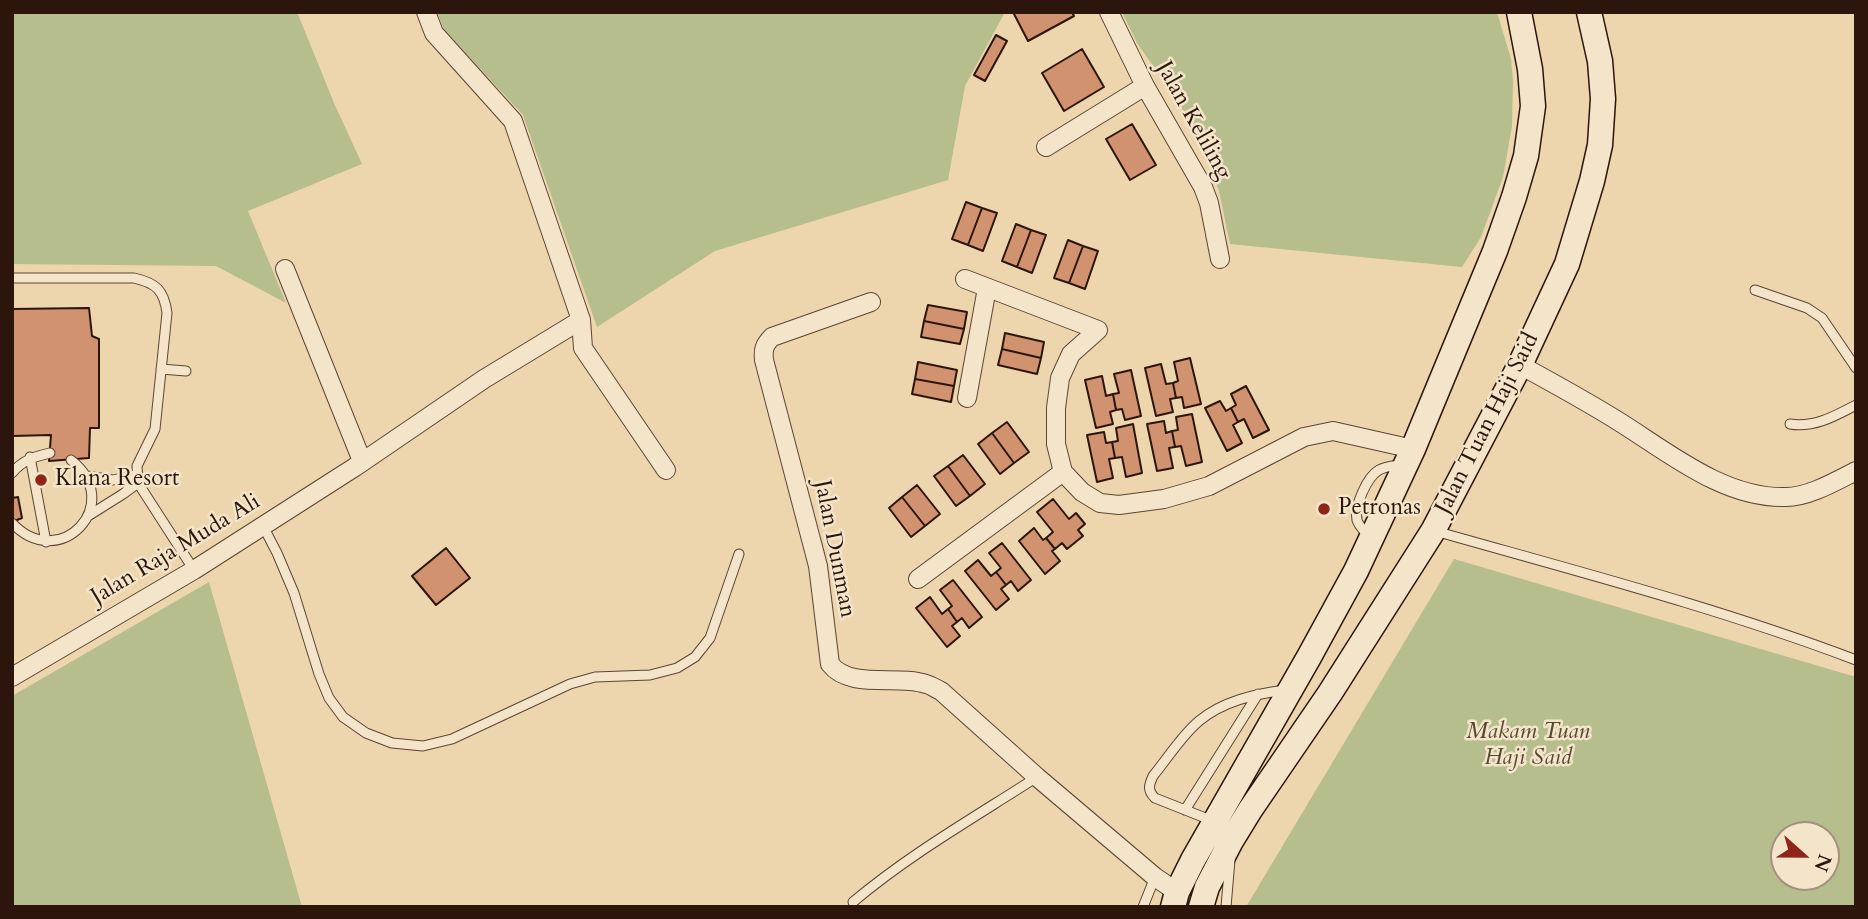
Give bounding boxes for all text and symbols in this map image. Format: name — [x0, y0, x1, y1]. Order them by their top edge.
street label: Jalan Keliling — [1149, 57, 1237, 185]
street label: Jalan Tuan Haji Said — [1430, 329, 1546, 519]
place label: Klana Resort — [55, 466, 179, 494]
marker: Klana Resort — [33, 472, 49, 488]
street label: Jalan Dunman — [807, 478, 861, 620]
street label: Jalan Raja Muda Ali — [86, 489, 266, 611]
place label: Petronas — [1338, 495, 1421, 523]
marker: Petronas — [1316, 501, 1332, 517]
park label: Makam Tuan Haji Said — [1466, 719, 1590, 773]
north arrow — [1770, 821, 1840, 891]
text: N — [1808, 850, 1838, 875]

